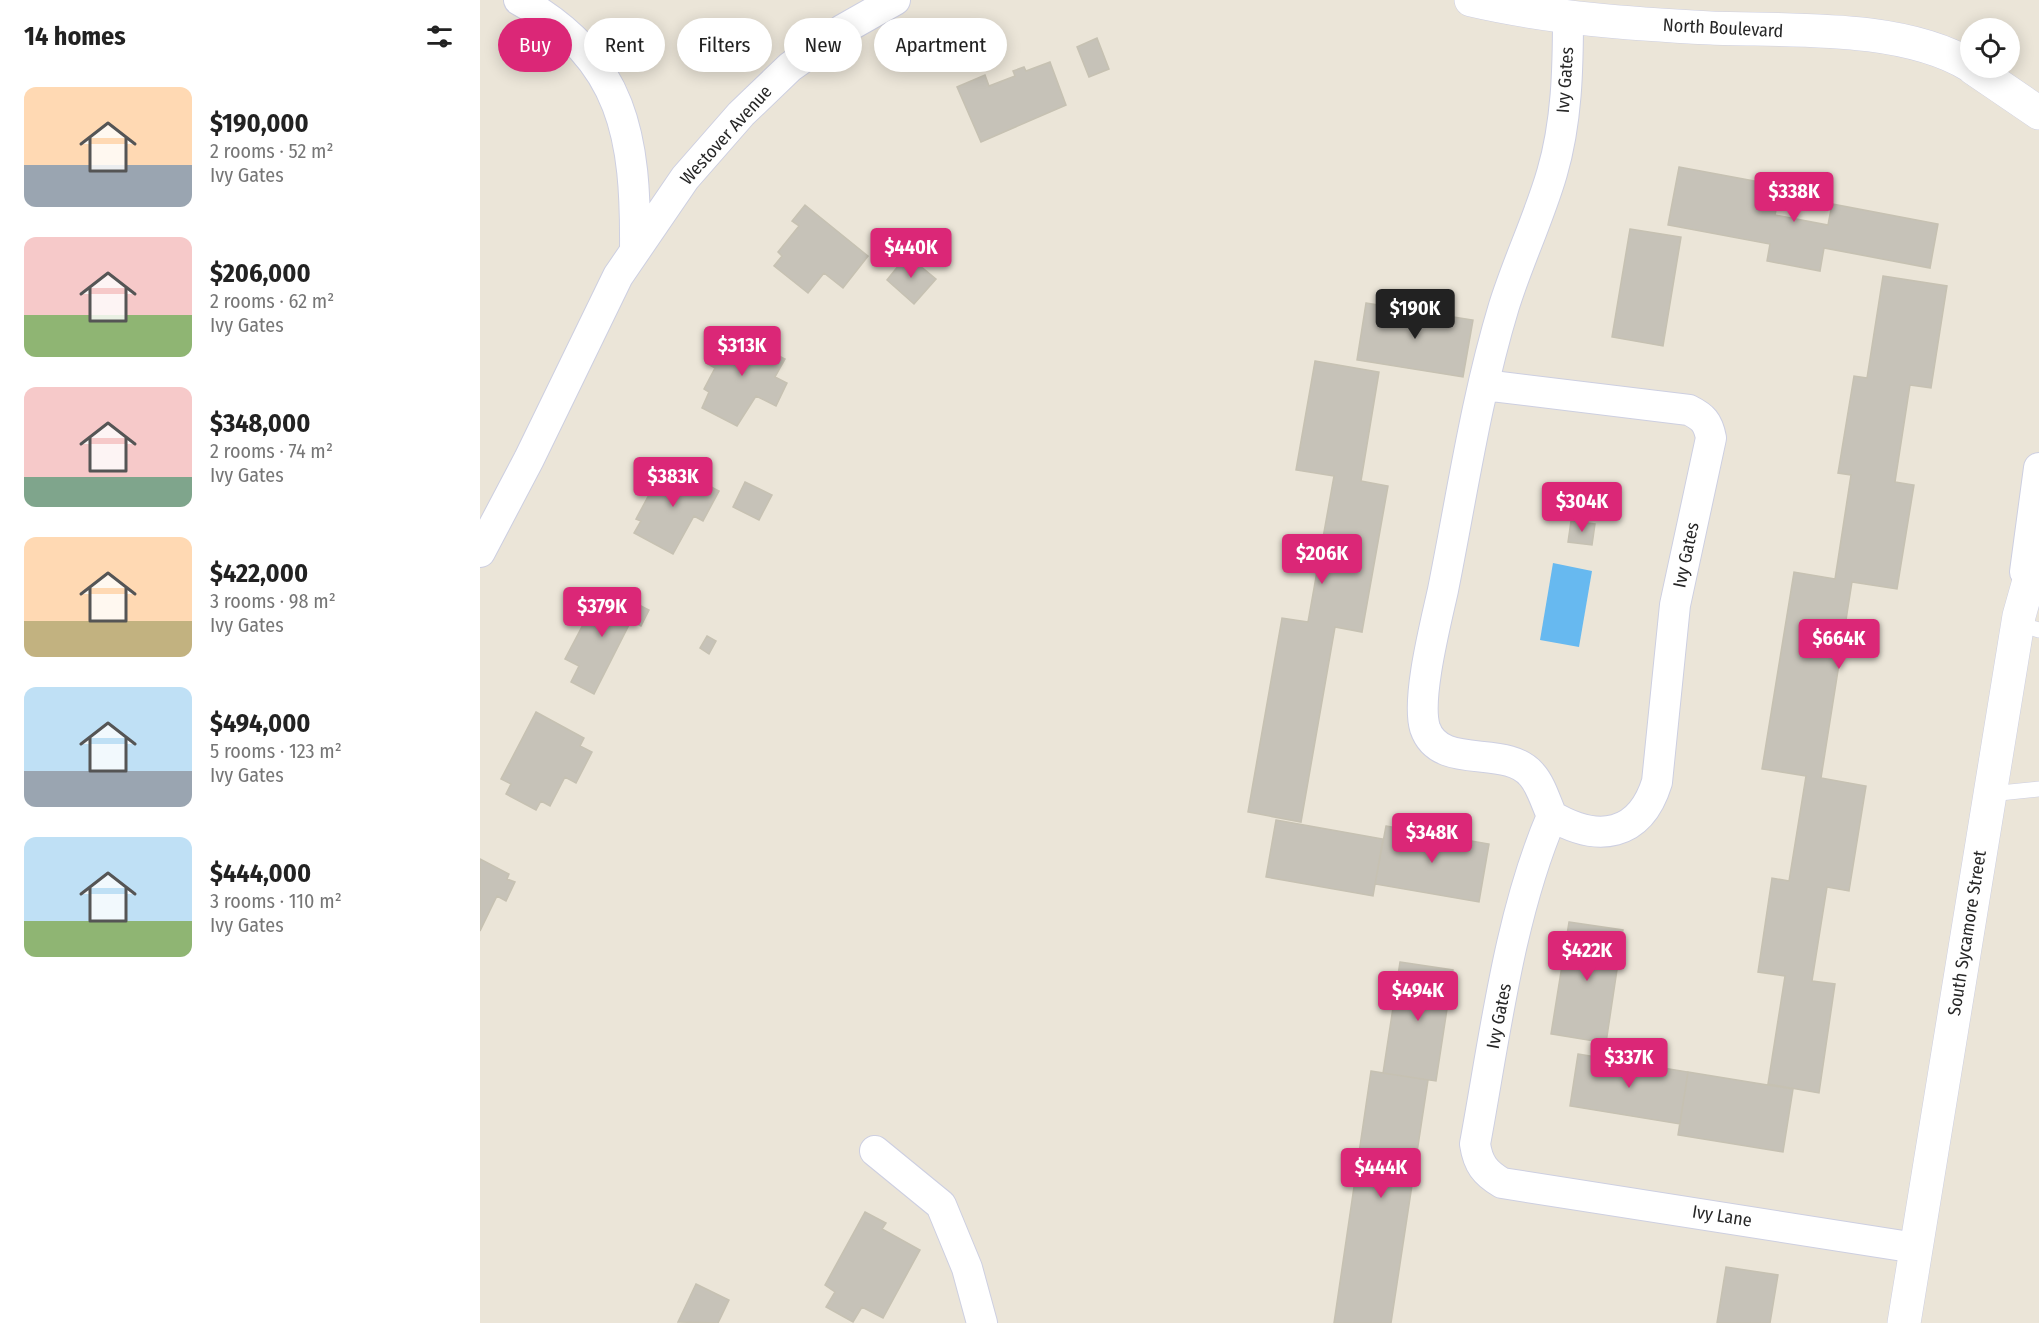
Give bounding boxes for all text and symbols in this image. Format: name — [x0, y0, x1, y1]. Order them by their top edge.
street label: North Boulevard — [1662, 14, 1784, 42]
chip: Buy — [498, 18, 572, 72]
chip: Rent — [584, 18, 665, 72]
chip: Filters — [677, 18, 772, 72]
chip: New — [784, 18, 862, 72]
chip: Apartment — [874, 18, 1007, 72]
map controls — [1960, 18, 2020, 78]
button: locate — [1960, 18, 2020, 78]
icon: filters — [423, 20, 456, 53]
text: 14 homes — [24, 21, 126, 52]
street label: Ivy Gates — [1552, 46, 1578, 114]
street label: Westover Avenue — [676, 81, 777, 189]
text: $190,000 — [210, 108, 309, 139]
icon: home — [72, 111, 144, 183]
text: 2 rooms · 52 m² — [210, 139, 334, 163]
text: Ivy Gates — [210, 163, 284, 187]
pin: $338K — [1752, 172, 1836, 223]
text: $338K — [1768, 179, 1820, 203]
pin: $440K — [869, 228, 953, 279]
text: $440K — [884, 235, 938, 259]
text: $206,000 — [210, 258, 311, 289]
icon: home — [72, 261, 144, 333]
text: 2 rooms · 62 m² — [210, 289, 334, 313]
pin: $190K — [1373, 289, 1457, 340]
text: $190K — [1390, 296, 1440, 320]
text: Ivy Gates — [210, 313, 284, 337]
pin: $313K — [700, 326, 784, 377]
text: $313K — [718, 333, 766, 357]
text: $348,000 — [210, 408, 310, 439]
icon: home — [72, 411, 144, 483]
text: 2 rooms · 74 m² — [210, 439, 333, 463]
pin: $383K — [631, 457, 715, 508]
text: Ivy Gates — [210, 463, 284, 487]
text: $383K — [647, 464, 699, 488]
pin: $304K — [1540, 482, 1624, 533]
text: $304K — [1556, 489, 1608, 513]
street label: Ivy Gates — [1668, 520, 1704, 590]
pin: $206K — [1280, 534, 1364, 585]
text: $206K — [1296, 541, 1348, 565]
text: $422,000 — [210, 558, 308, 589]
icon: home — [72, 561, 144, 633]
pin: $379K — [560, 587, 644, 638]
text: 3 rooms · 98 m² — [210, 589, 336, 613]
text: $379K — [577, 594, 627, 618]
text: Ivy Gates — [210, 613, 284, 637]
pin: $664K — [1797, 619, 1881, 670]
text: $664K — [1813, 626, 1865, 650]
text: $494,000 — [210, 708, 311, 739]
icon: home — [72, 711, 144, 783]
text: 5 rooms · 123 m² — [210, 739, 342, 763]
text: Ivy Gates — [210, 763, 284, 787]
pin: $348K — [1390, 813, 1474, 864]
text: $348K — [1406, 820, 1458, 844]
street label: South Sycamore Street — [1943, 849, 1991, 1017]
text: $444,000 — [210, 858, 311, 889]
icon: home — [72, 861, 144, 933]
text: 3 rooms · 110 m² — [210, 889, 342, 913]
text: Ivy Gates — [210, 913, 284, 937]
pin: $422K — [1545, 931, 1629, 982]
text: $422K — [1562, 938, 1612, 962]
pin: $494K — [1376, 971, 1460, 1022]
text: $494K — [1392, 978, 1444, 1002]
street label: Ivy Gates — [1482, 981, 1516, 1051]
pin: $337K — [1587, 1038, 1671, 1089]
text: $337K — [1605, 1045, 1653, 1069]
pin: $444K — [1339, 1148, 1423, 1199]
text: $444K — [1355, 1155, 1407, 1179]
street label: Ivy Lane — [1691, 1200, 1753, 1232]

